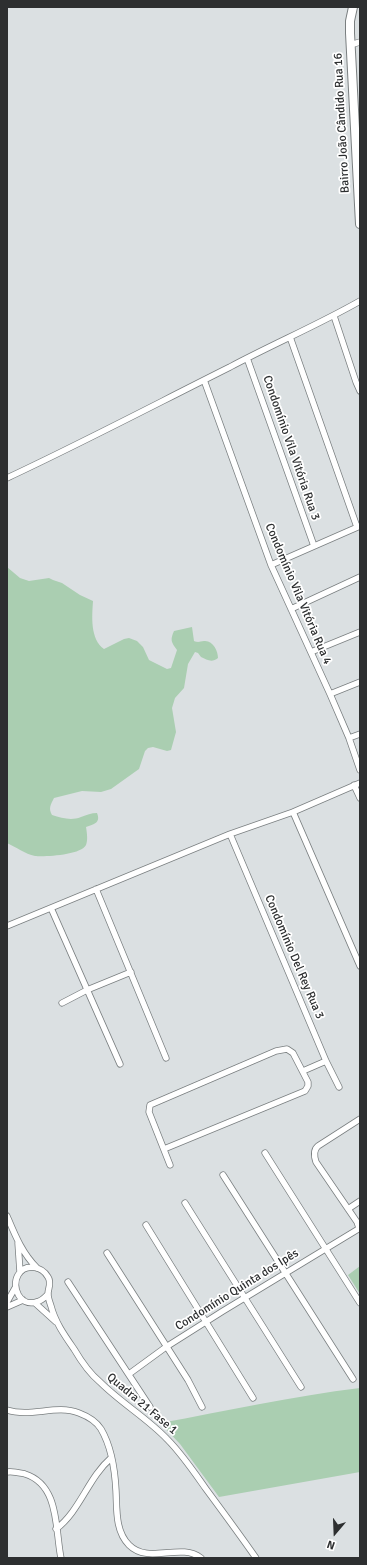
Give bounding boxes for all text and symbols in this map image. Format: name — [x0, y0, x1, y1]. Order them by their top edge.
street label: Bairro João Cândido Rua 16 — [331, 53, 353, 193]
street label: Condomínio Vila Vitória Rua 3 — [259, 374, 323, 522]
street label: Condomínio Vila Vitória Rua 4 — [262, 521, 334, 667]
street label: Condomínio Del Rey Rua 3 — [261, 893, 327, 1021]
street label: Condomínio Quinta dos Ipês — [173, 1246, 301, 1334]
street label: Quadra 21 Fase 1 — [104, 1370, 180, 1438]
north arrow — [315, 1513, 355, 1553]
text: N — [325, 1537, 337, 1552]

